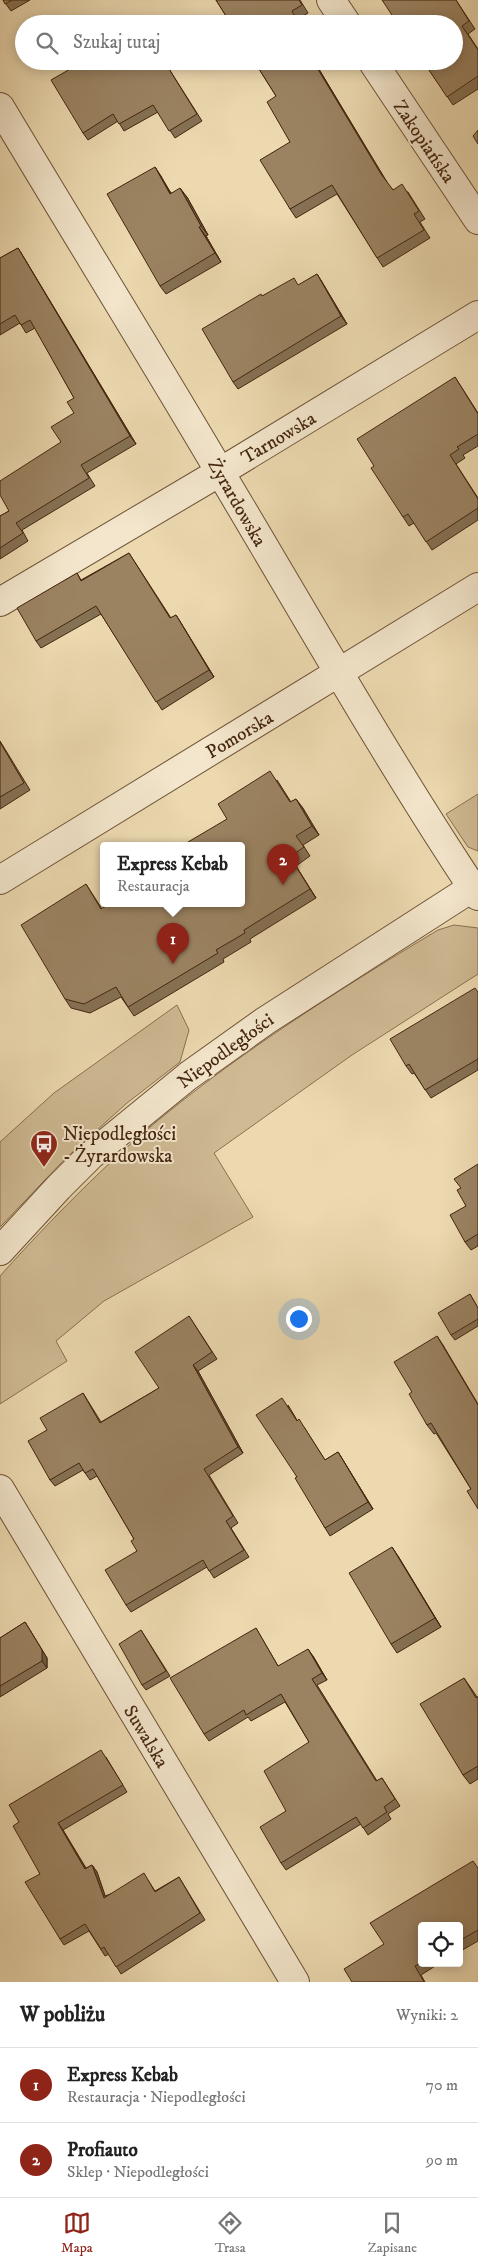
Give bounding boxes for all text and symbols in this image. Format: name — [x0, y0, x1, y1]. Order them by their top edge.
search box — [15, 15, 463, 70]
icon: search — [33, 29, 61, 57]
text: Szukaj tutaj — [73, 31, 160, 54]
street label: Zakopiańska — [388, 96, 460, 188]
street label: Tarnowska — [237, 407, 320, 469]
street label: Żyrardowska — [202, 454, 272, 551]
street label: Pomorska — [202, 706, 278, 764]
popup — [100, 842, 245, 907]
pin: 2 — [267, 844, 299, 885]
text: Express Kebab — [117, 853, 228, 876]
text: Restauracja — [117, 876, 190, 896]
pin: 1 — [157, 923, 189, 964]
street label: Niepodległości — [173, 1009, 279, 1094]
place label: Niepodległości - Żyrardowska — [63, 1123, 176, 1168]
bus stop icon: Niepodległości - Żyrardowska — [29, 1129, 59, 1168]
your location — [286, 1306, 312, 1332]
street label: Suwalska — [118, 1701, 173, 1772]
map controls — [418, 1922, 463, 1967]
button: locate — [418, 1922, 463, 1967]
text: W pobliżu — [20, 2002, 105, 2028]
text: Wyniki: 2 — [396, 2005, 458, 2025]
text: Express Kebab — [67, 2064, 178, 2087]
text: 1 — [33, 2075, 39, 2095]
text: 70 m — [426, 2075, 458, 2095]
text: Restauracja · Niepodległości — [67, 2087, 246, 2107]
text: Profiauto — [67, 2139, 138, 2162]
text: 2 — [32, 2150, 40, 2170]
text: 90 m — [426, 2150, 458, 2170]
text: Sklep · Niepodległości — [67, 2162, 209, 2182]
tab: Mapa — [61, 2209, 93, 2257]
tab: Trasa — [215, 2209, 246, 2257]
tab: Zapisane — [368, 2209, 417, 2257]

